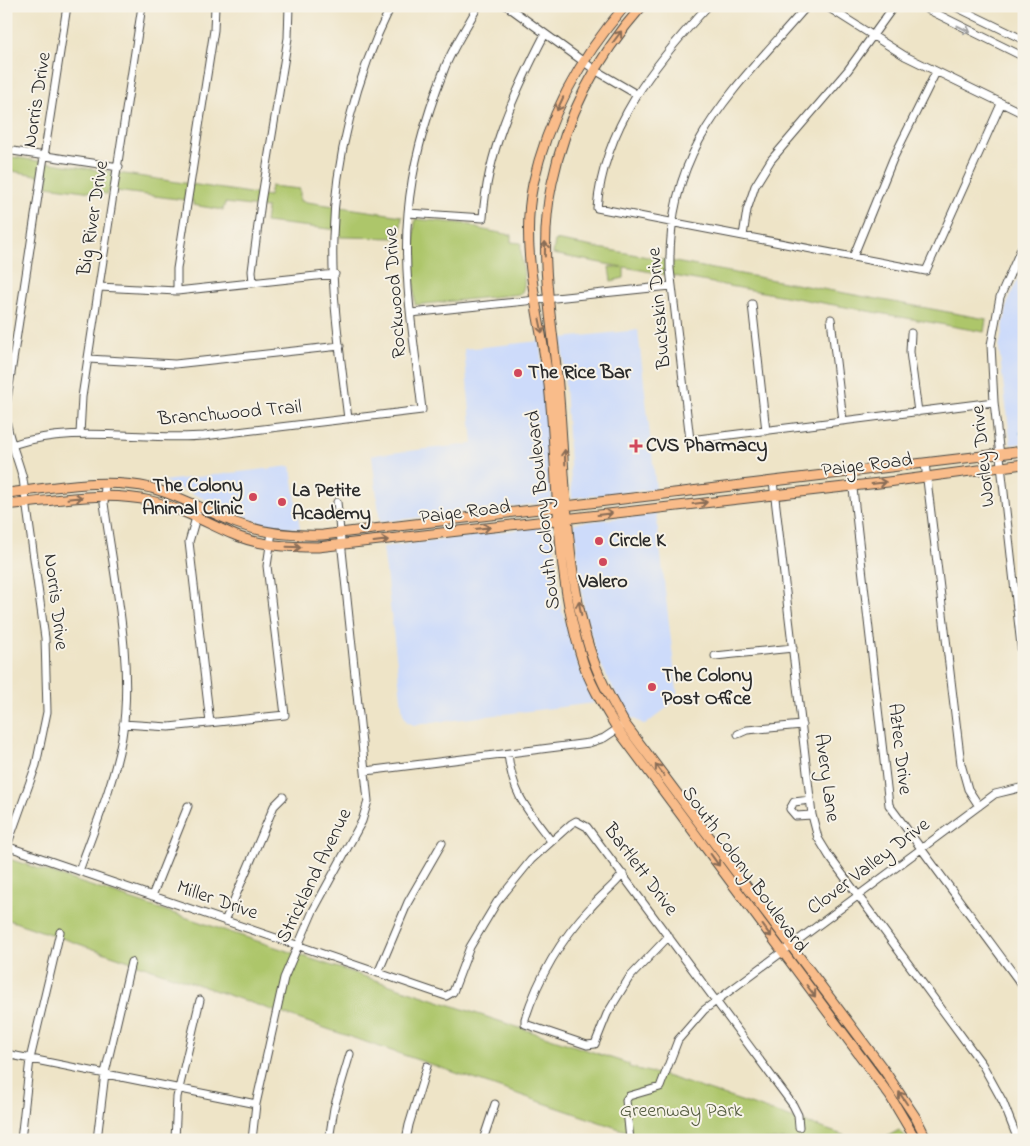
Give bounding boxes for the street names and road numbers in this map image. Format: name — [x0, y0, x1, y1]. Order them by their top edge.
street label: Norris Drive — [16, 50, 60, 150]
street label: Big River Drive — [70, 158, 118, 279]
street label: Rockwood Drive — [377, 227, 415, 359]
street label: Buckskin Drive — [640, 246, 680, 371]
street label: Branchwood Trail — [156, 393, 303, 435]
street label: Worley Drive — [964, 404, 1004, 508]
street label: South Colony Boulevard — [519, 409, 569, 611]
street label: Paige Road — [820, 446, 914, 487]
street label: Paige Road — [418, 493, 512, 534]
street label: Norris Drive — [35, 552, 75, 652]
street label: Aztec Drive — [879, 702, 919, 796]
street label: Avery Lane — [805, 732, 847, 824]
street label: South Colony Boulevard — [674, 781, 814, 959]
street label: Strickland Avenue — [270, 804, 360, 948]
street label: Clover Valley Drive — [802, 811, 936, 923]
street label: Bartlett Drive — [595, 817, 685, 923]
street label: Miller Drive — [172, 874, 262, 928]

